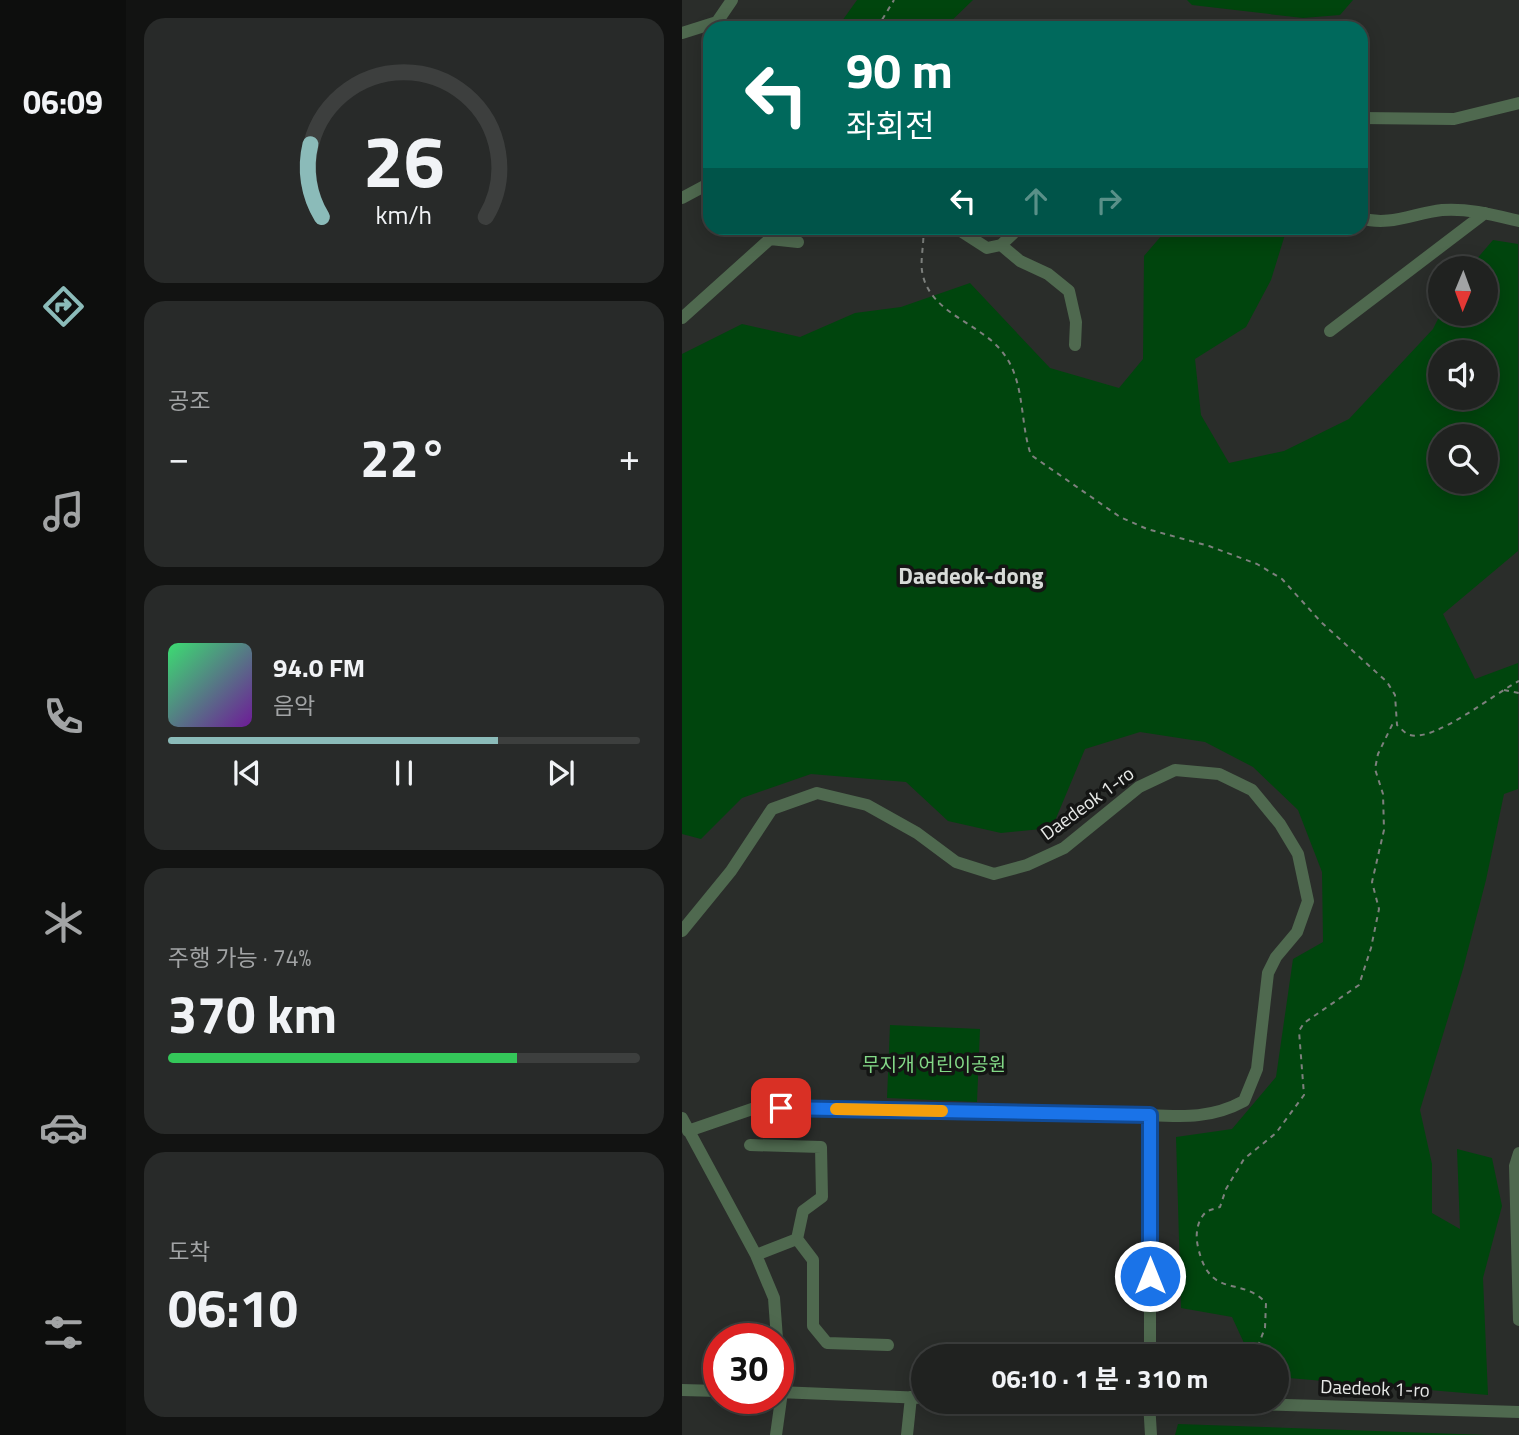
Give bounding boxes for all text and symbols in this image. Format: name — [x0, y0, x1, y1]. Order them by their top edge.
text: 90 m — [846, 32, 953, 107]
icon: left — [731, 49, 822, 140]
text: 06:09 — [23, 78, 103, 126]
text: 좌회전 — [846, 101, 934, 149]
text: 26 — [363, 105, 445, 215]
icon: left — [944, 182, 982, 220]
icon: ahead — [1017, 182, 1055, 220]
icon: right — [1090, 182, 1128, 220]
text: km/h — [376, 196, 432, 234]
north arrow — [1428, 256, 1498, 326]
map controls — [1428, 256, 1498, 494]
icon: directions — [39, 282, 88, 331]
button: sound — [1428, 340, 1498, 410]
text: 공조 — [168, 383, 210, 418]
text: 22° — [360, 418, 448, 497]
button: search — [1428, 424, 1498, 494]
text: − — [168, 428, 189, 486]
text: + — [619, 428, 640, 486]
icon: music — [39, 487, 88, 536]
district label: Daedeok-dong — [898, 558, 1044, 593]
text: 94.0 FM — [273, 648, 365, 687]
text: 음악 — [273, 688, 315, 723]
icon: phone — [39, 692, 88, 741]
icon: previous — [228, 754, 266, 792]
icon: pause — [385, 754, 423, 792]
icon: next — [542, 754, 580, 792]
street label: Daedeok 1-ro — [1034, 759, 1140, 847]
icon: climate — [39, 898, 88, 947]
text: 주행 가능 · 74% — [168, 940, 311, 975]
text: 370 km — [168, 974, 337, 1053]
park label: 무지개 어린이공원 — [862, 1049, 1006, 1078]
pin — [751, 1078, 811, 1138]
icon: arrive — [762, 1089, 800, 1127]
icon: car — [39, 1103, 88, 1152]
text: 도착 — [168, 1234, 210, 1269]
position arrow — [1113, 1239, 1187, 1313]
text: 06:10 — [168, 1268, 298, 1347]
icon: filters — [39, 1308, 88, 1357]
speed limit sign: 30 — [703, 1323, 794, 1414]
text: 06:10 · 1 분 · 310 m — [992, 1359, 1208, 1398]
street label: Daedeok 1-ro — [1320, 1371, 1430, 1404]

